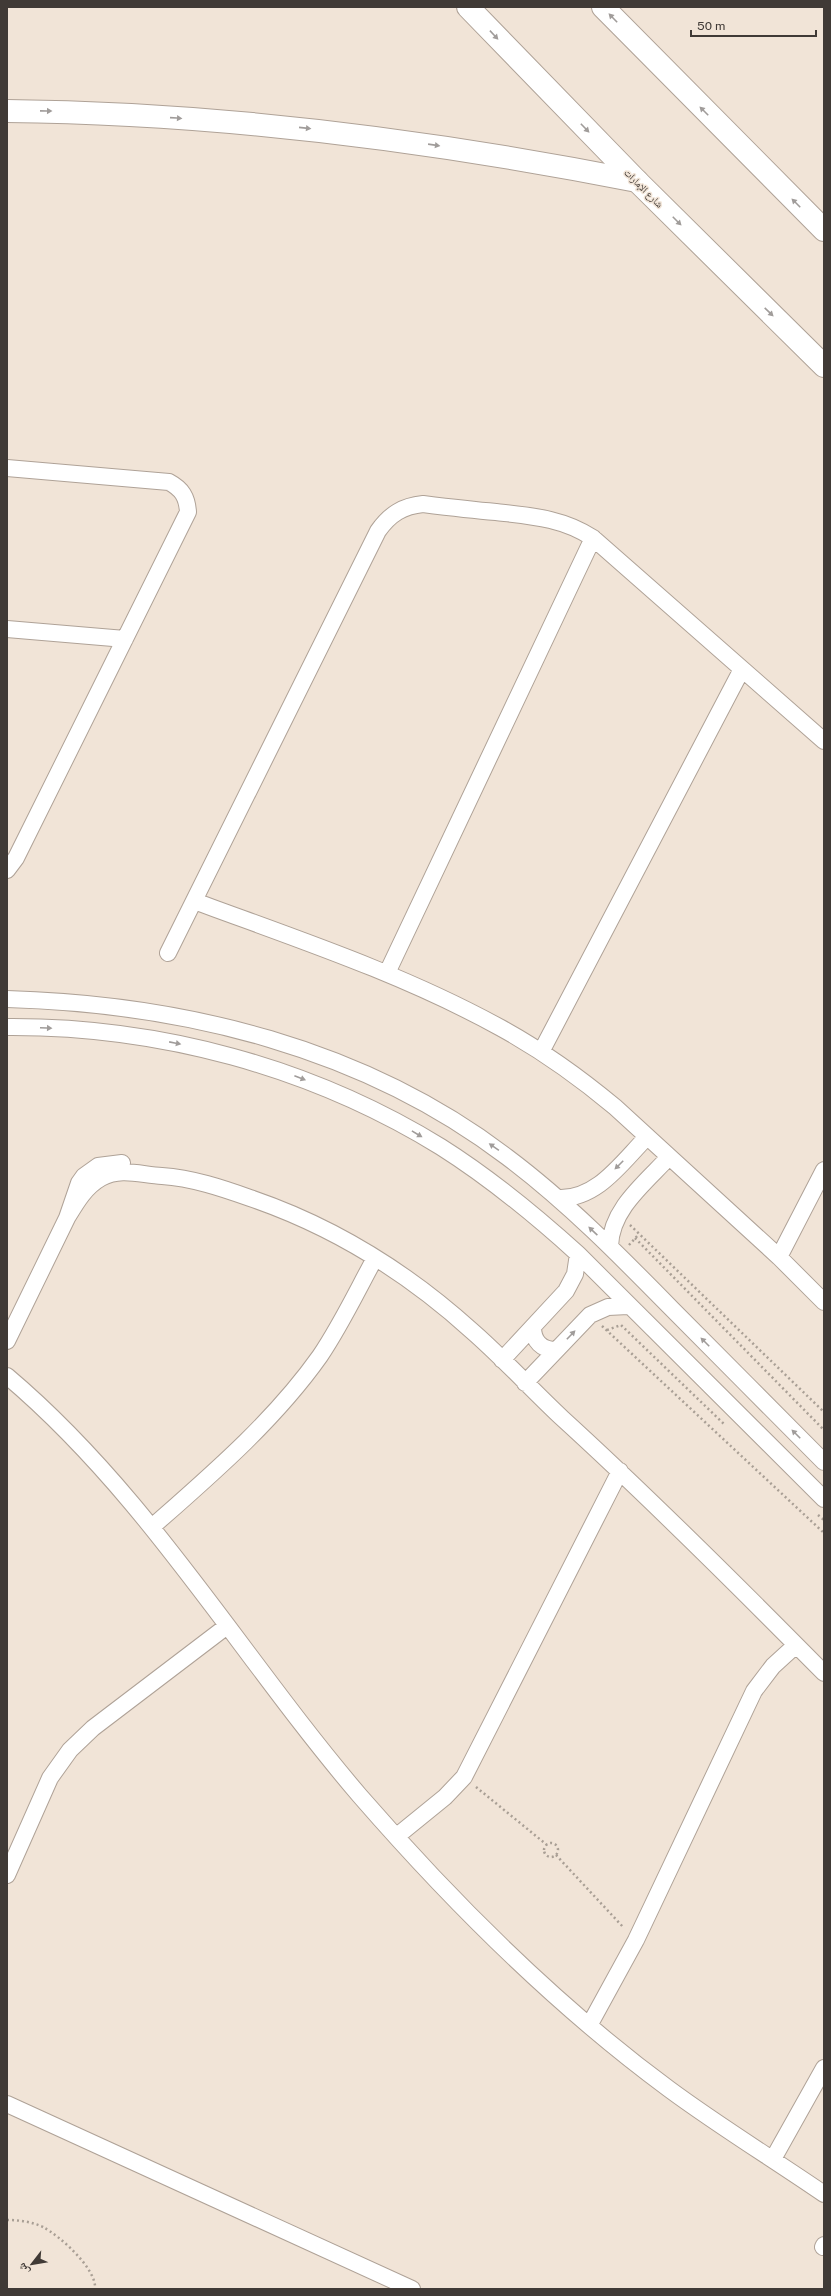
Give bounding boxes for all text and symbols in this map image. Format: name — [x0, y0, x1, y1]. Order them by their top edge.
scale bar — [691, 12, 816, 38]
one-way arrow — [608, 13, 618, 23]
text: 50 m — [697, 19, 725, 33]
one-way arrow — [490, 30, 499, 40]
one-way arrow — [699, 106, 709, 116]
one-way arrow — [40, 108, 53, 114]
one-way arrow — [170, 114, 182, 121]
one-way arrow — [580, 123, 590, 133]
one-way arrow — [299, 125, 311, 132]
one-way arrow — [428, 142, 440, 148]
street label: شارع الإمارات — [621, 166, 666, 211]
one-way arrow — [791, 198, 801, 207]
one-way arrow — [672, 216, 682, 226]
one-way arrow — [764, 308, 774, 317]
one-way arrow — [40, 1025, 53, 1031]
one-way arrow — [169, 1041, 181, 1047]
one-way arrow — [295, 1076, 307, 1082]
one-way arrow — [411, 1130, 423, 1137]
one-way arrow — [488, 1143, 499, 1151]
one-way arrow — [614, 1160, 624, 1170]
one-way arrow — [588, 1226, 598, 1235]
one-way arrow — [566, 1330, 576, 1340]
one-way arrow — [700, 1337, 710, 1347]
one-way arrow — [791, 1429, 801, 1439]
north arrow — [12, 2244, 52, 2284]
text: ش — [15, 2260, 33, 2277]

